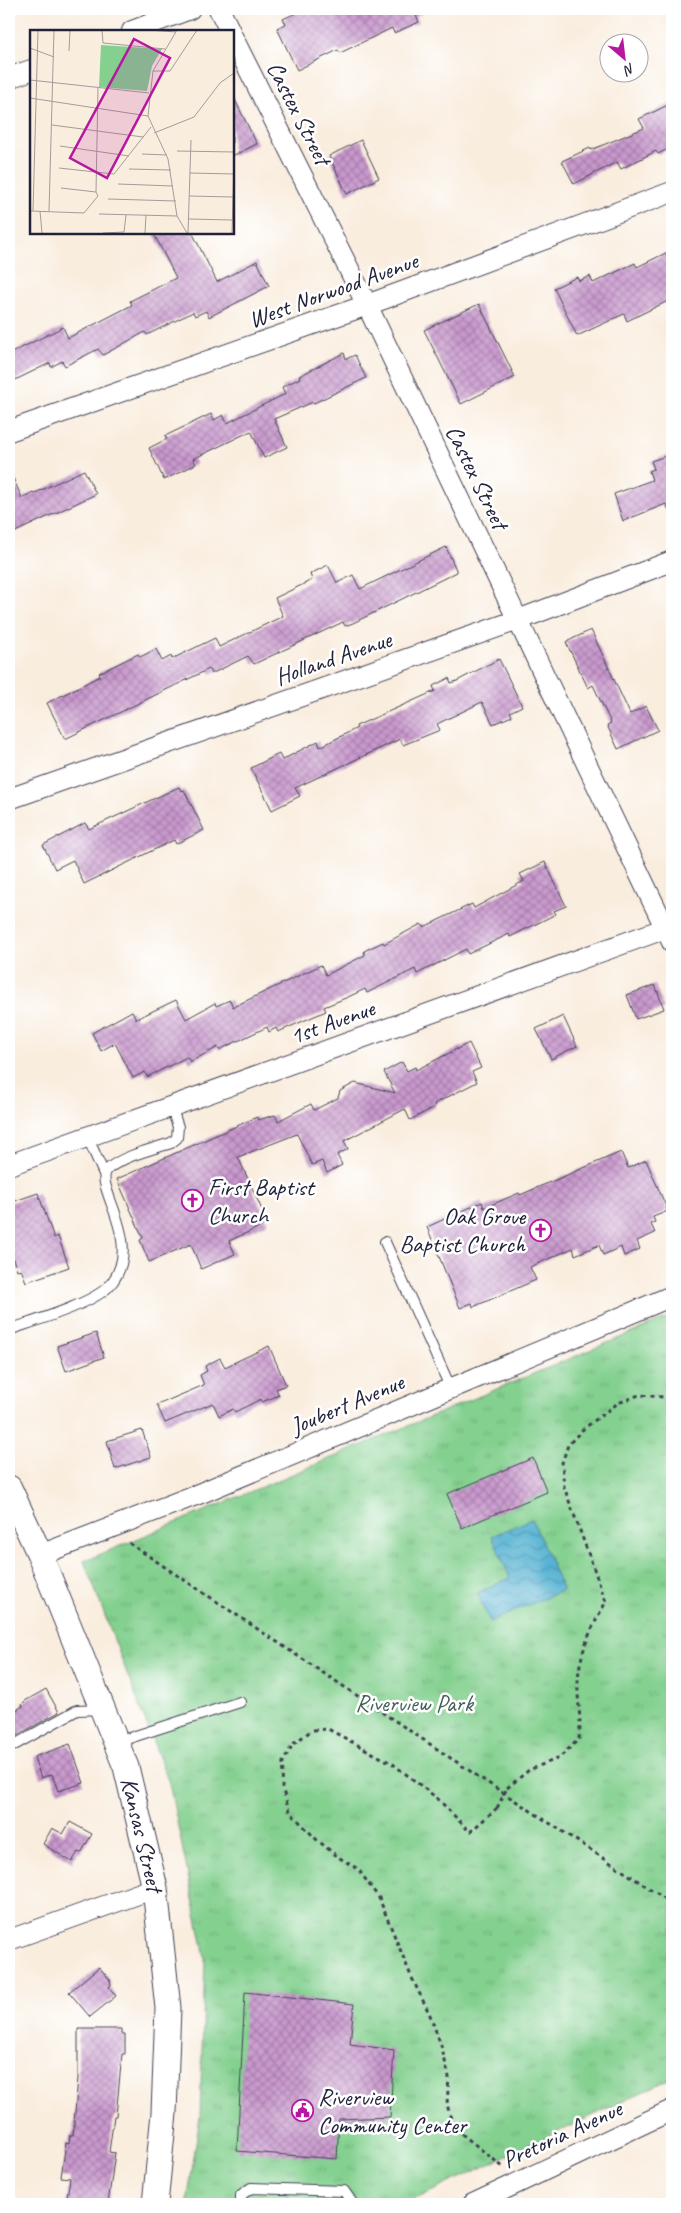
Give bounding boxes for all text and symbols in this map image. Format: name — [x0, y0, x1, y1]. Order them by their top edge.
inset map — [30, 30, 234, 234]
north arrow — [598, 32, 648, 82]
street label: Castex Street — [260, 56, 339, 172]
text: N — [620, 59, 638, 80]
street label: West Norwood Avenue — [244, 245, 424, 335]
street label: Castex Street — [439, 420, 516, 537]
street label: Holland Avenue — [271, 623, 397, 692]
street label: 1st Avenue — [286, 992, 381, 1051]
place label: First Baptist Church — [208, 1172, 316, 1230]
church icon: First Baptist Church — [180, 1189, 204, 1213]
place label: Oak Grove Baptist Church — [399, 1201, 527, 1259]
church icon: Oak Grove Baptist Church — [529, 1218, 553, 1242]
street label: Joubert Avenue — [285, 1366, 410, 1442]
park label: Riverview Park — [355, 1688, 475, 1718]
street label: Kansas Street — [114, 1774, 171, 1898]
place label: Riverview Community Center — [318, 2082, 469, 2140]
street label: Pretoria Avenue — [497, 2092, 629, 2175]
public building icon: Riverview Community Center — [290, 2099, 314, 2123]

